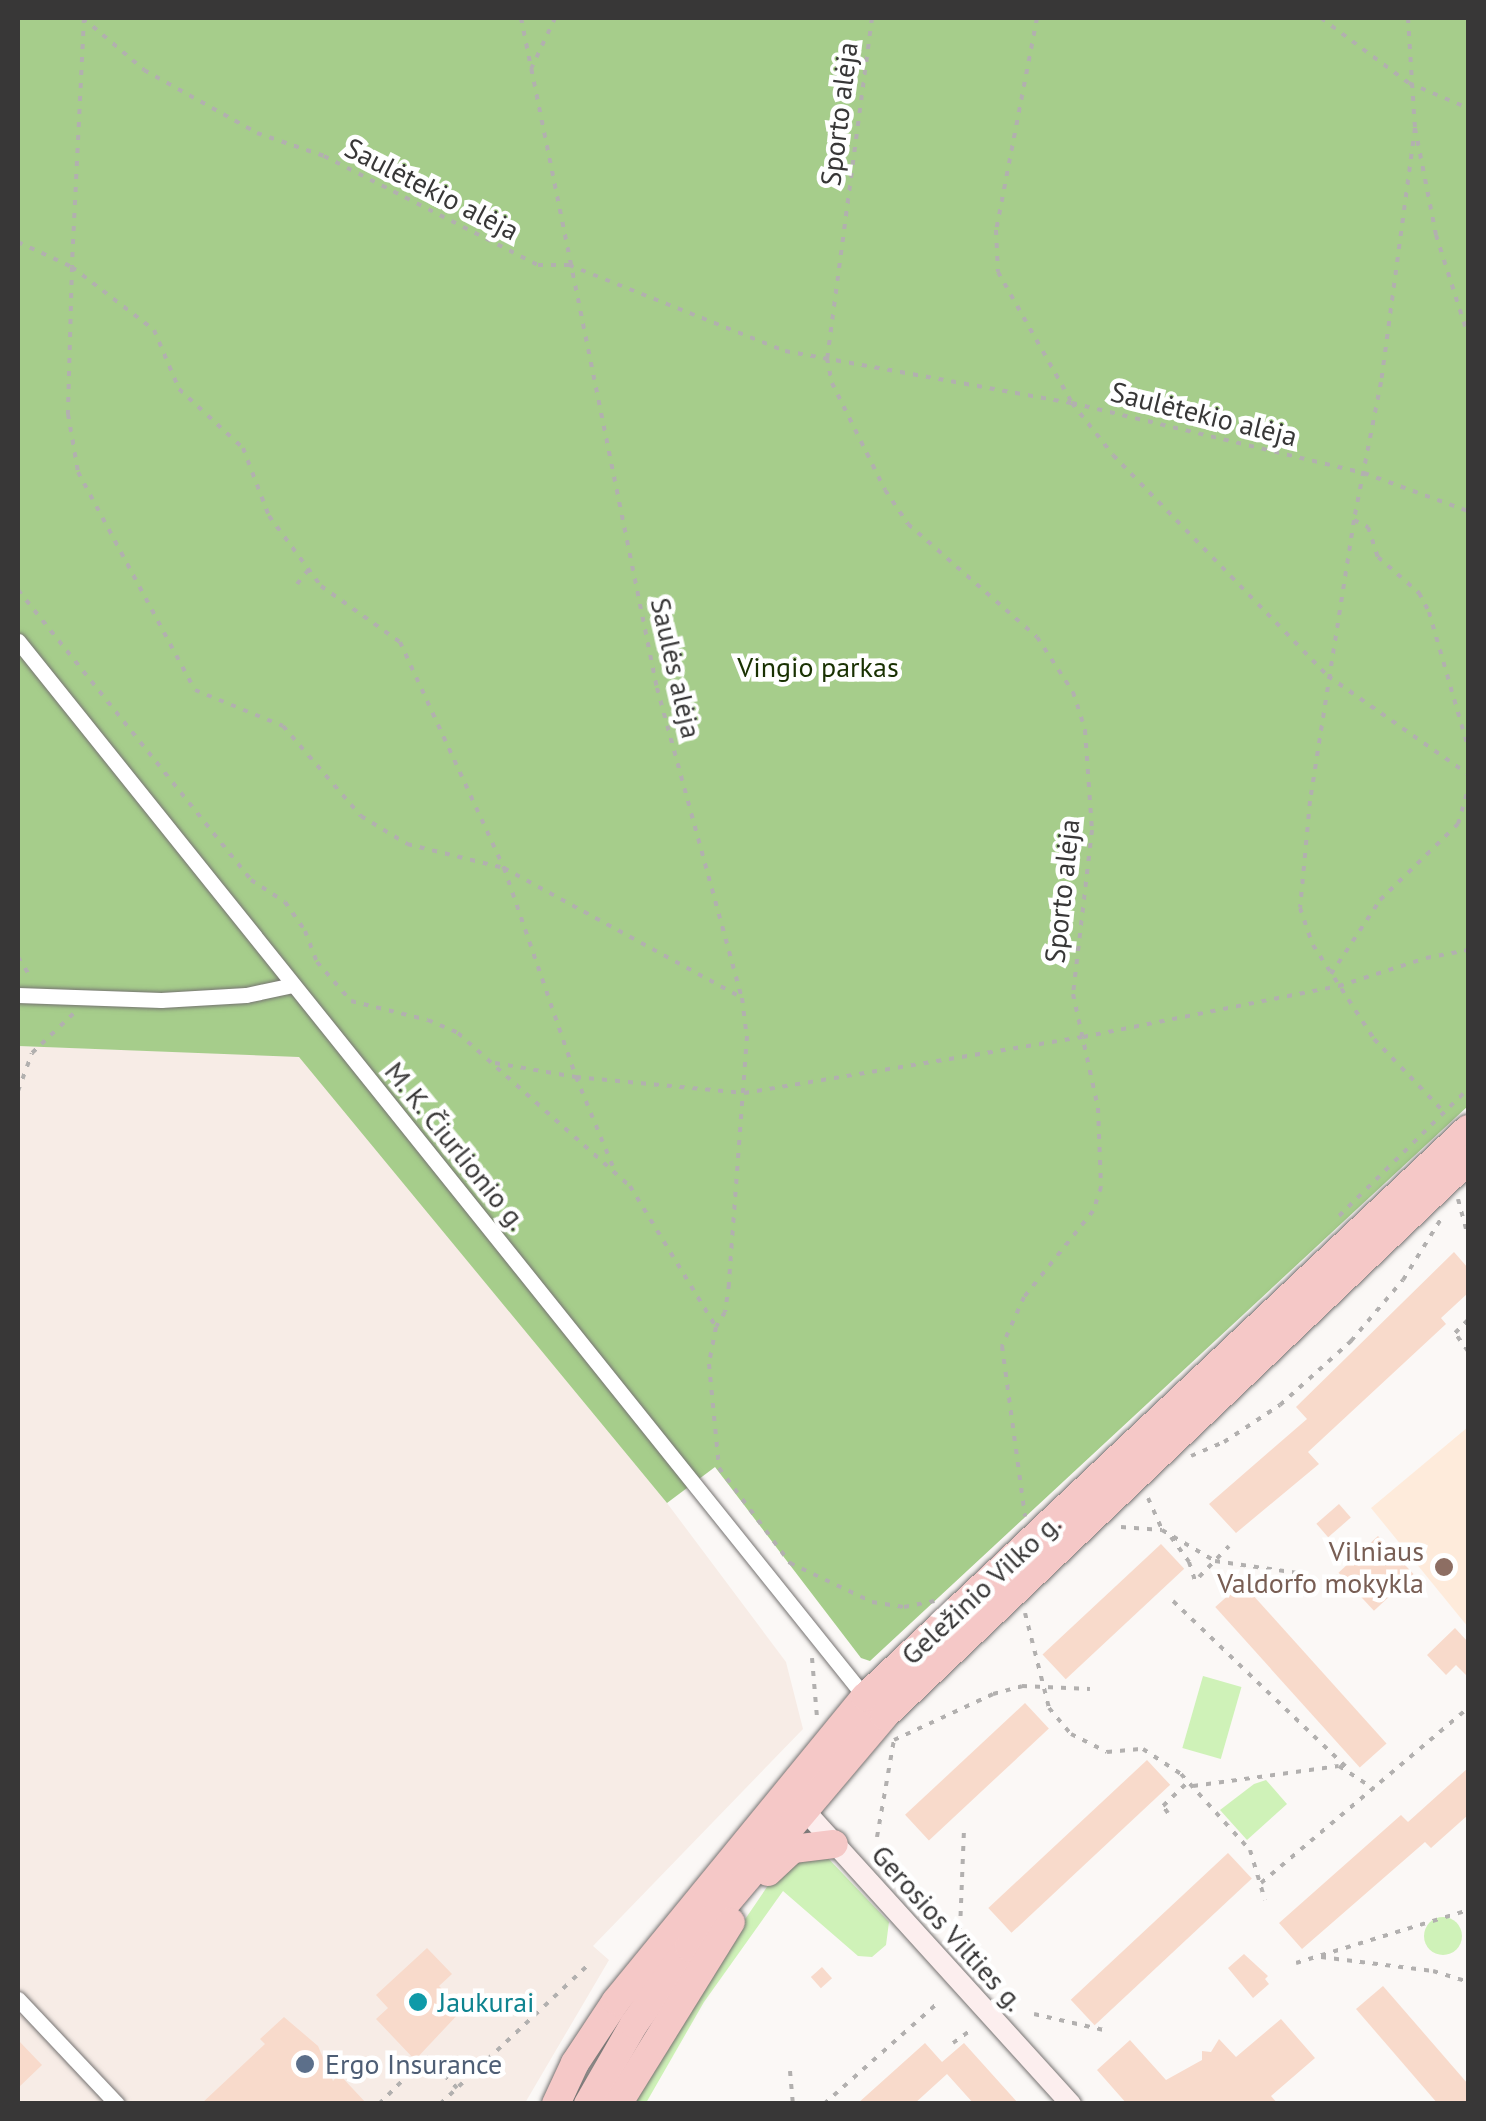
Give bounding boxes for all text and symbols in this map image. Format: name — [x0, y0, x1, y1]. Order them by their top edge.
street label: Sporto alėja — [814, 40, 864, 188]
street label: Saulėtekio alėja — [339, 131, 525, 247]
street label: Saulėtekio alėja — [1107, 375, 1301, 453]
street label: Saulės alėja — [644, 594, 708, 742]
park label: Vingio parkas — [737, 650, 899, 684]
street label: Sporto alėja — [1038, 817, 1086, 965]
street label: M. K. Čiurlionio g. — [376, 1053, 536, 1239]
street label: Geležinio Vilko g. — [894, 1506, 1068, 1672]
place label: Vilniaus Valdorfo mokykla — [1217, 1534, 1424, 1600]
marker: Vilniaus Valdorfo mokykla — [1433, 1556, 1455, 1578]
street label: Gerosios Vilties g. — [864, 1838, 1032, 2018]
place label: Jaukurai — [438, 1985, 535, 2019]
marker: Jaukurai — [407, 1991, 429, 2013]
place label: Ergo Insurance — [325, 2047, 502, 2081]
marker: Ergo Insurance — [294, 2053, 316, 2075]

